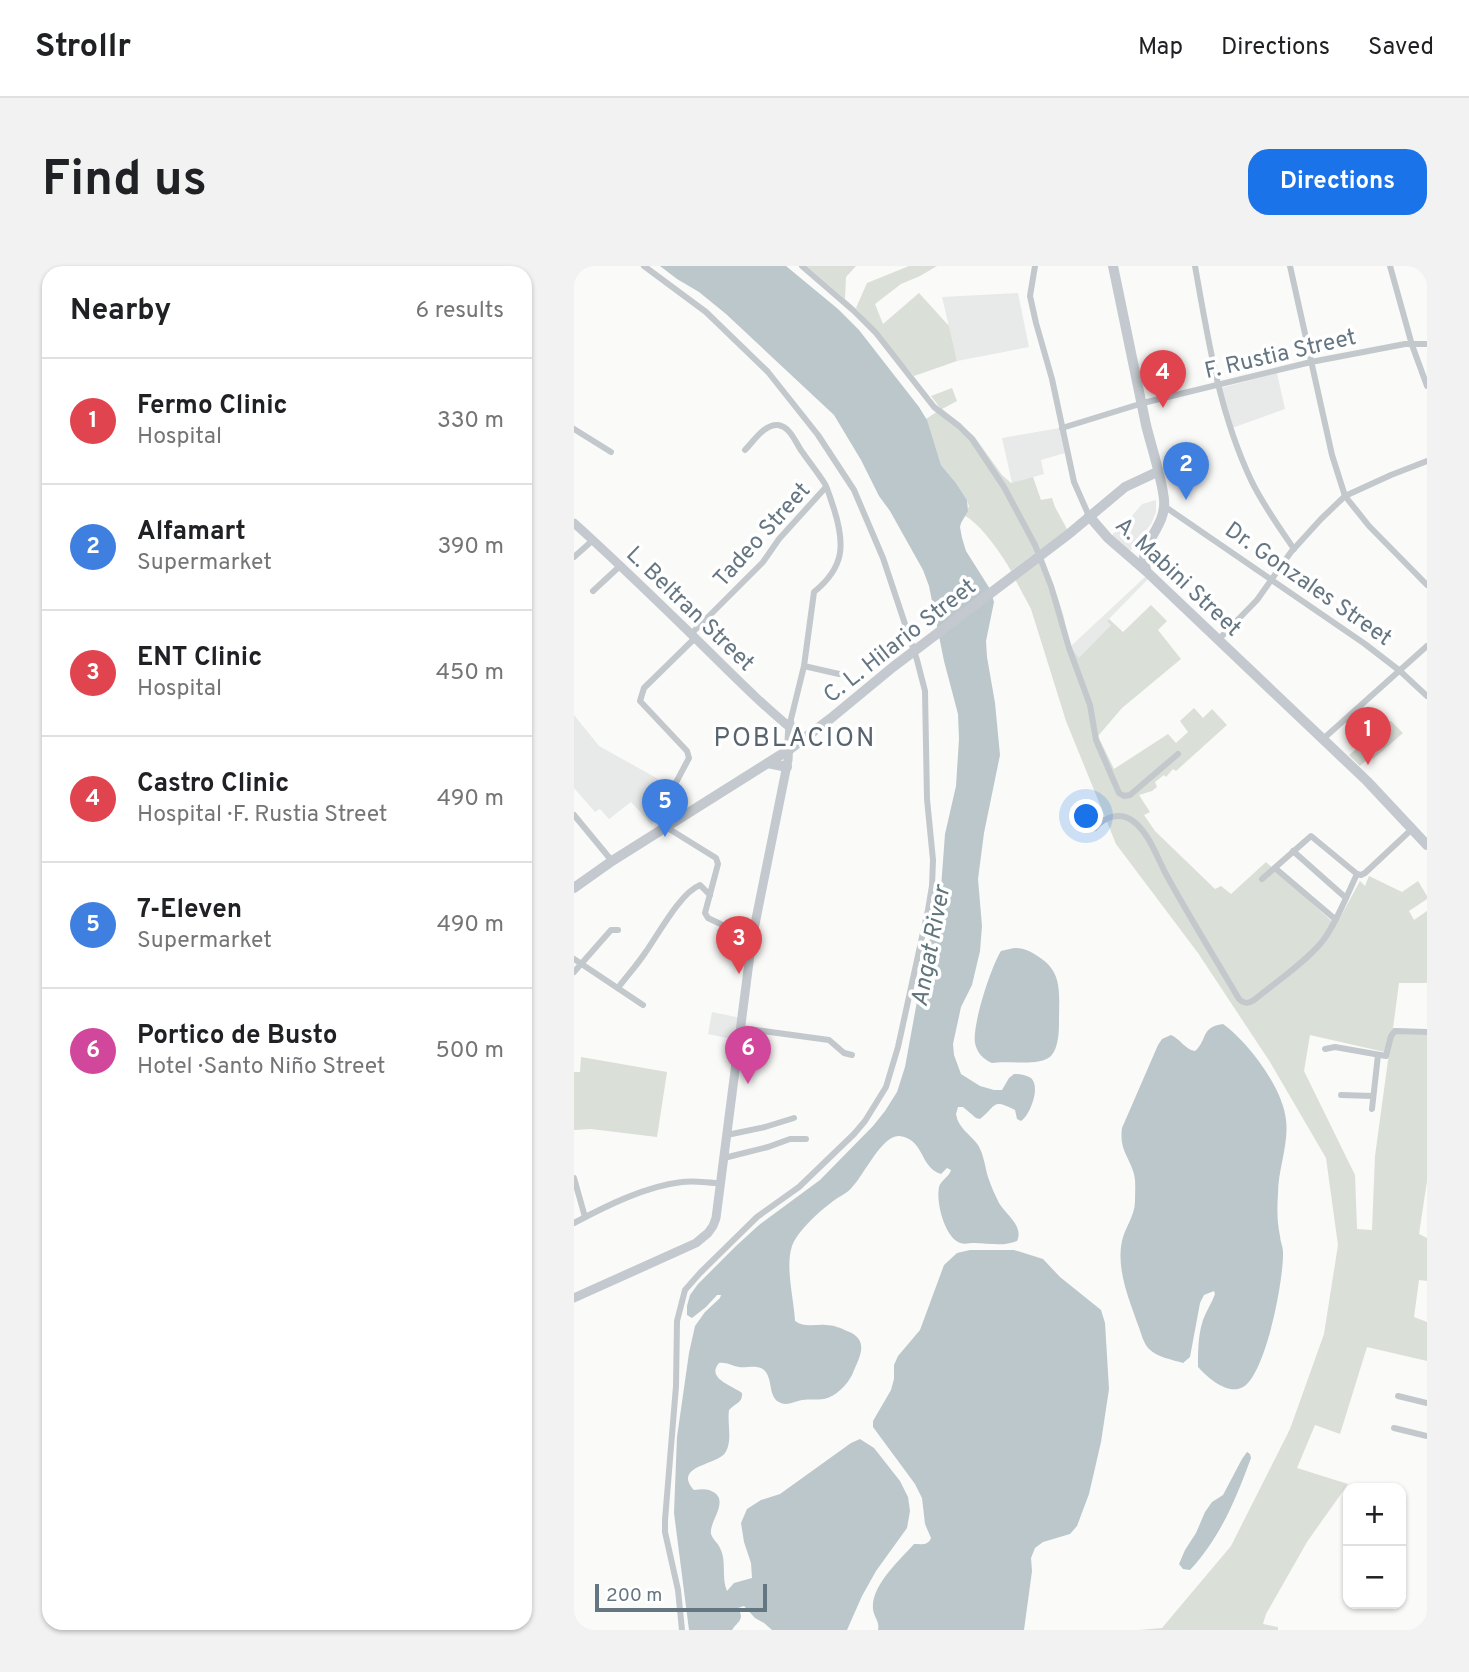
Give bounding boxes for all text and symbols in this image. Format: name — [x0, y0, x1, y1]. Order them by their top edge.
text: Strollr — [35, 27, 131, 69]
text: Map — [1138, 33, 1183, 63]
text: Directions — [1221, 33, 1330, 63]
text: Saved — [1368, 33, 1434, 63]
button: Directions — [1248, 149, 1427, 215]
text: Find us — [42, 151, 207, 213]
text: Nearby — [70, 293, 171, 330]
text: 6 results — [416, 297, 504, 326]
street label: F. Rustia Street — [1202, 324, 1359, 387]
pin: 4 — [1140, 350, 1186, 408]
text: Fermo Clinic — [137, 390, 288, 423]
text: 1 — [88, 407, 98, 436]
text: 330 m — [437, 407, 504, 436]
text: Hospital — [137, 423, 222, 452]
pin: 2 — [1163, 442, 1209, 500]
street label: Tadeo Street — [708, 477, 818, 594]
street label: A. Mabini Street — [1108, 512, 1247, 644]
text: Alfamart — [137, 516, 246, 549]
street label: Dr. Gonzales Street — [1218, 517, 1397, 654]
text: 2 — [86, 533, 100, 562]
text: 390 m — [437, 533, 504, 562]
street label: L. Beltran Street — [619, 541, 760, 678]
text: Supermarket — [137, 549, 272, 578]
street label: C. L. Hilario Street — [818, 573, 983, 711]
text: ENT Clinic — [137, 642, 262, 675]
text: 3 — [86, 659, 100, 688]
text: 450 m — [436, 659, 504, 688]
text: Hospital — [137, 675, 222, 704]
pin: 1 — [1345, 707, 1391, 765]
district label: POBLACION — [714, 723, 876, 756]
text: Castro Clinic — [137, 768, 289, 801]
pin: 5 — [642, 779, 688, 837]
text: 4 — [86, 785, 100, 814]
text: 490 m — [437, 785, 504, 814]
your location — [1069, 799, 1103, 833]
text: Hospital · F. Rustia Street — [137, 801, 388, 830]
water label: Angat River — [906, 882, 959, 1009]
text: 7-Eleven — [137, 894, 242, 927]
text: 5 — [86, 911, 100, 940]
text: 490 m — [437, 911, 504, 940]
pin: 3 — [716, 916, 762, 974]
text: Supermarket — [137, 927, 272, 956]
text: Portico de Busto — [137, 1020, 338, 1053]
pin: 6 — [725, 1026, 771, 1084]
text: 6 — [86, 1037, 100, 1066]
text: 500 m — [436, 1037, 504, 1066]
text: Hotel · Santo Niño Street — [137, 1053, 386, 1082]
map controls — [1343, 1483, 1406, 1609]
button: + — [1343, 1483, 1406, 1546]
button: − — [1343, 1546, 1406, 1609]
scale bar — [595, 1581, 766, 1613]
text: 200 m — [606, 1584, 662, 1608]

